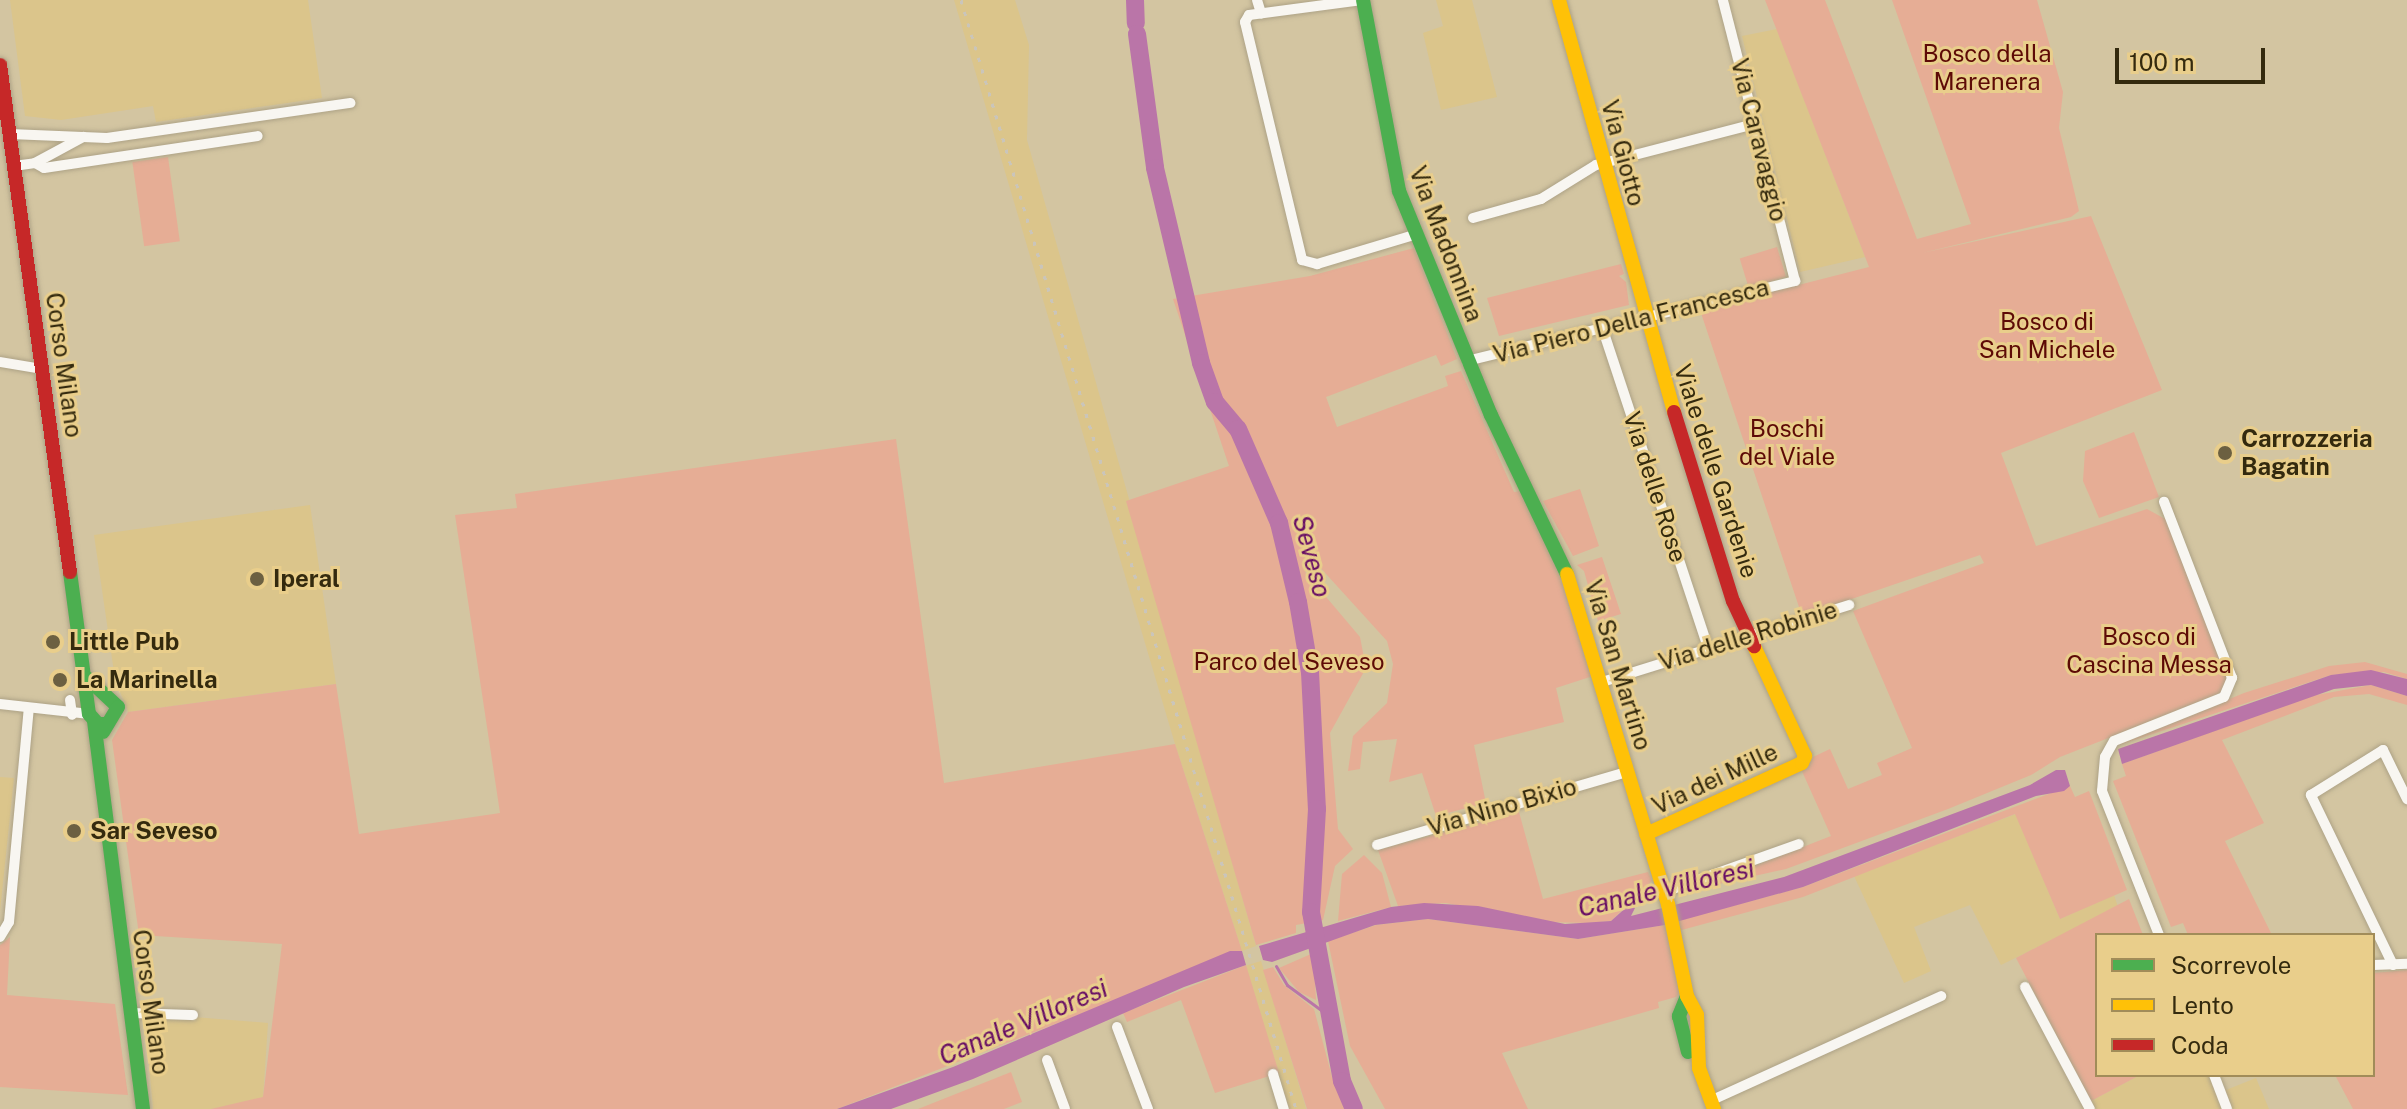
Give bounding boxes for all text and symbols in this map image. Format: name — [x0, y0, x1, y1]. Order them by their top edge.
scale bar — [2119, 32, 2269, 82]
park label: Bosco della Marenera — [1922, 40, 2052, 96]
text: 100 m — [2129, 48, 2195, 76]
street label: Via Caravaggio — [1725, 56, 1793, 224]
street label: Via Giotto — [1595, 97, 1651, 209]
street label: Via Madonnina — [1403, 162, 1489, 326]
street label: Via Piero Della Francesca — [1490, 273, 1772, 369]
street label: Corso Milano — [40, 291, 88, 439]
park label: Bosco di San Michele — [1979, 308, 2115, 364]
street label: Viale delle Gardenie — [1668, 360, 1764, 582]
street label: Via delle Rose — [1617, 408, 1693, 566]
park label: Boschi del Viale — [1739, 415, 1835, 471]
place label: Carrozzeria Bagatin — [2241, 425, 2372, 481]
marker: Carrozzeria Bagatin — [2216, 444, 2234, 462]
water label: Seveso — [1286, 511, 1338, 601]
place label: Iperal — [273, 565, 340, 593]
marker: Iperal — [248, 570, 266, 588]
street label: Via San Martino — [1578, 576, 1658, 754]
street label: Via delle Robinie — [1655, 595, 1841, 677]
park label: Bosco di Cascina Messa — [2066, 623, 2232, 679]
place label: Little Pub — [69, 628, 179, 656]
marker: Little Pub — [44, 633, 62, 651]
park label: Parco del Seveso — [1193, 648, 1385, 676]
place label: La Marinella — [76, 666, 218, 694]
marker: La Marinella — [51, 671, 69, 689]
street label: Via dei Mille — [1648, 737, 1782, 821]
street label: Via Nino Bixio — [1424, 772, 1580, 842]
place label: Sar Seveso — [90, 817, 218, 845]
marker: Sar Seveso — [65, 822, 83, 840]
water label: Canale Villoresi — [1574, 852, 1758, 924]
street label: Corso Milano — [127, 928, 175, 1076]
legend — [2095, 933, 2375, 1077]
text: Scorrevole — [2171, 951, 2291, 979]
water label: Canale Villoresi — [933, 972, 1113, 1072]
text: Lento — [2171, 991, 2234, 1019]
text: Coda — [2171, 1031, 2229, 1059]

